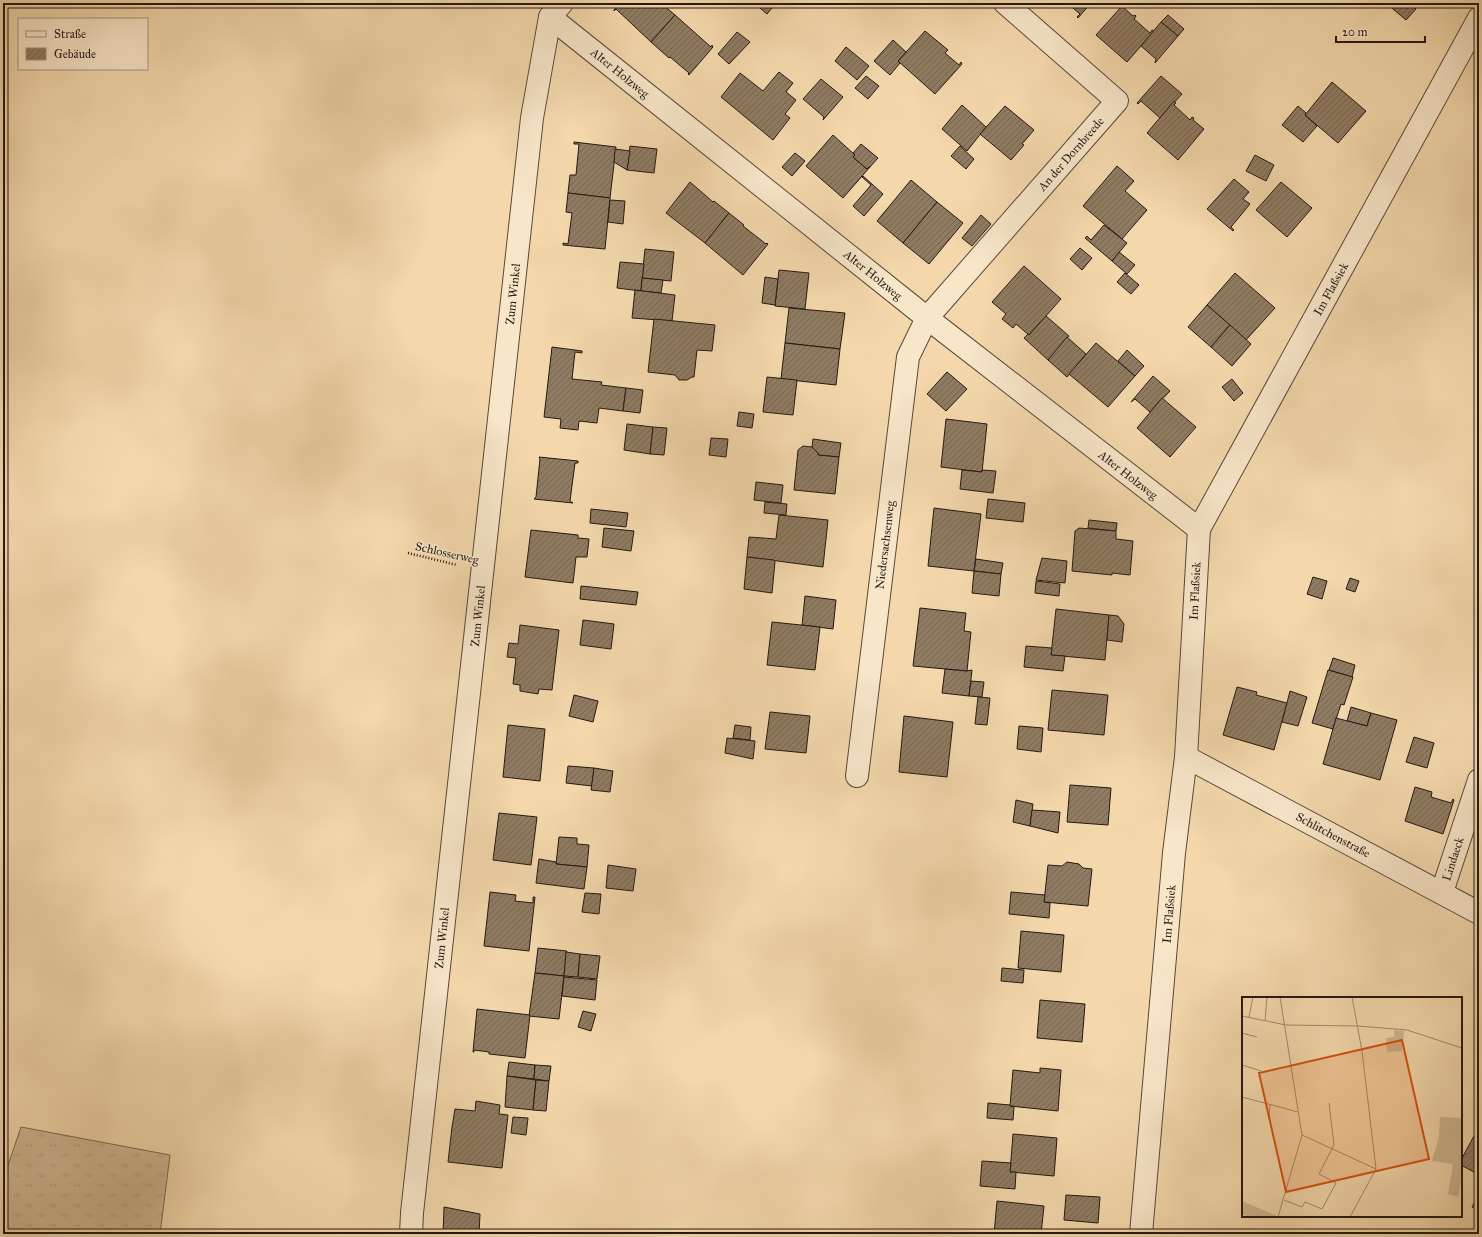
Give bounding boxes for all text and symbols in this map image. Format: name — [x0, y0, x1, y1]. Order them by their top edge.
legend — [18, 18, 148, 70]
scale bar — [1336, 18, 1425, 44]
text: 20 m — [1342, 25, 1368, 39]
text: Straße — [54, 27, 86, 41]
street label: Alter Holzweg — [587, 45, 652, 102]
text: Gebäude — [54, 47, 96, 61]
street label: An der Dornbreede — [1035, 114, 1107, 194]
street label: Alter Holzweg — [840, 247, 905, 304]
street label: Im Flaßsiek — [1311, 260, 1351, 318]
street label: Zum Winkel — [503, 262, 523, 325]
street label: Alter Holzweg — [1094, 447, 1161, 503]
street label: Niedersachsenweg — [873, 499, 898, 590]
street label: Schlosserweg — [414, 539, 480, 568]
street label: Im Flaßsiek — [1186, 561, 1204, 620]
street label: Zum Winkel — [468, 584, 488, 647]
street label: Schlitchenstraße — [1294, 810, 1372, 860]
street label: Lindaeck — [1439, 835, 1467, 883]
street label: Im Flaßsiek — [1159, 884, 1179, 944]
street label: Zum Winkel — [432, 906, 452, 969]
inset map — [1242, 997, 1462, 1217]

